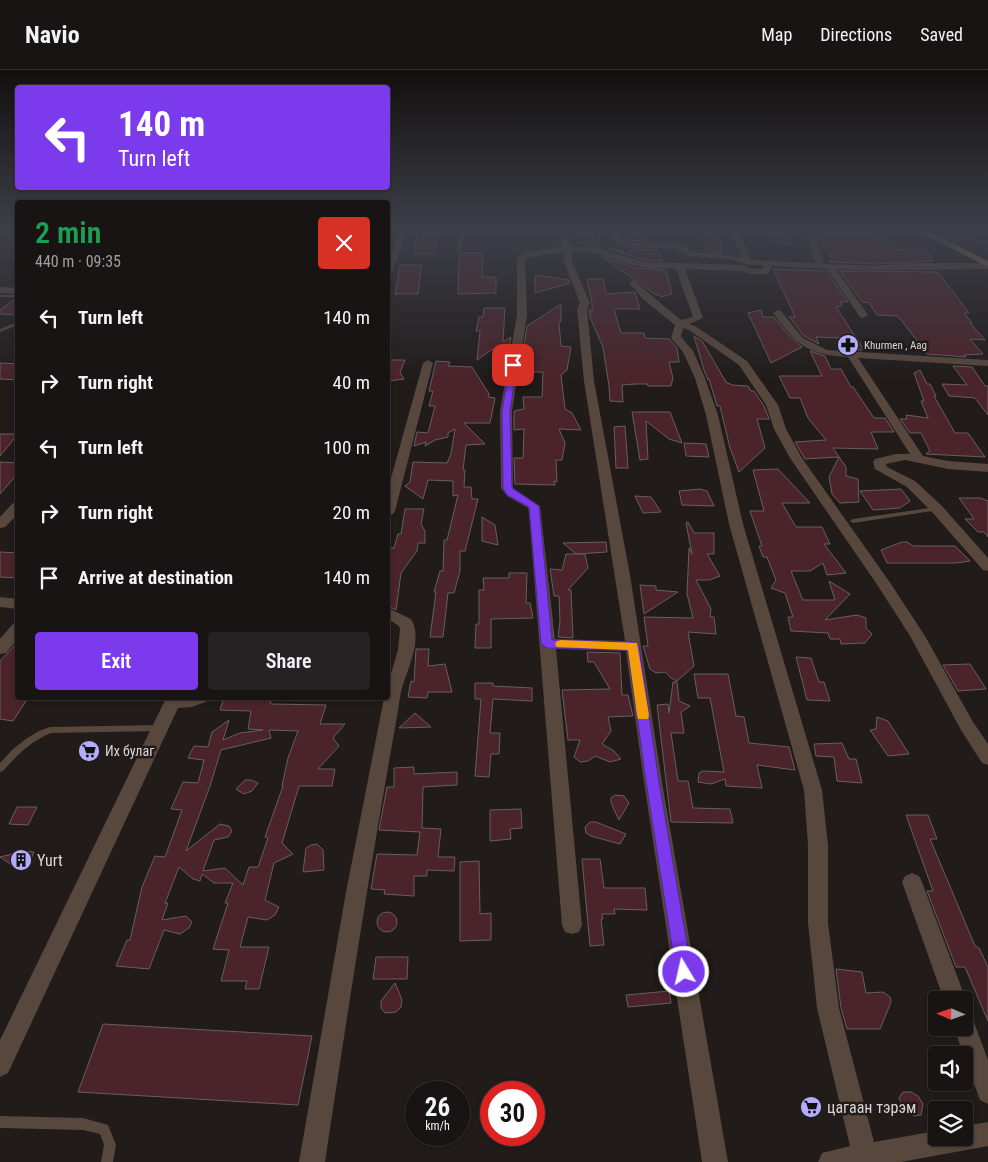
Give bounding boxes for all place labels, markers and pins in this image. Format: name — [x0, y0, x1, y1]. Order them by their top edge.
pharmacy icon: Khurmen , Aag — [836, 333, 860, 357]
place label: Khurmen , Aag — [864, 339, 927, 352]
pin — [492, 344, 534, 386]
supermarket icon: Их булаг — [77, 739, 101, 763]
place label: Их булаг — [105, 743, 154, 759]
building icon: Yurt — [9, 848, 33, 872]
place label: Yurt — [37, 851, 63, 870]
supermarket icon: цагаан тэрэм — [799, 1095, 823, 1119]
place label: цагаан тэрэм — [827, 1098, 916, 1117]

